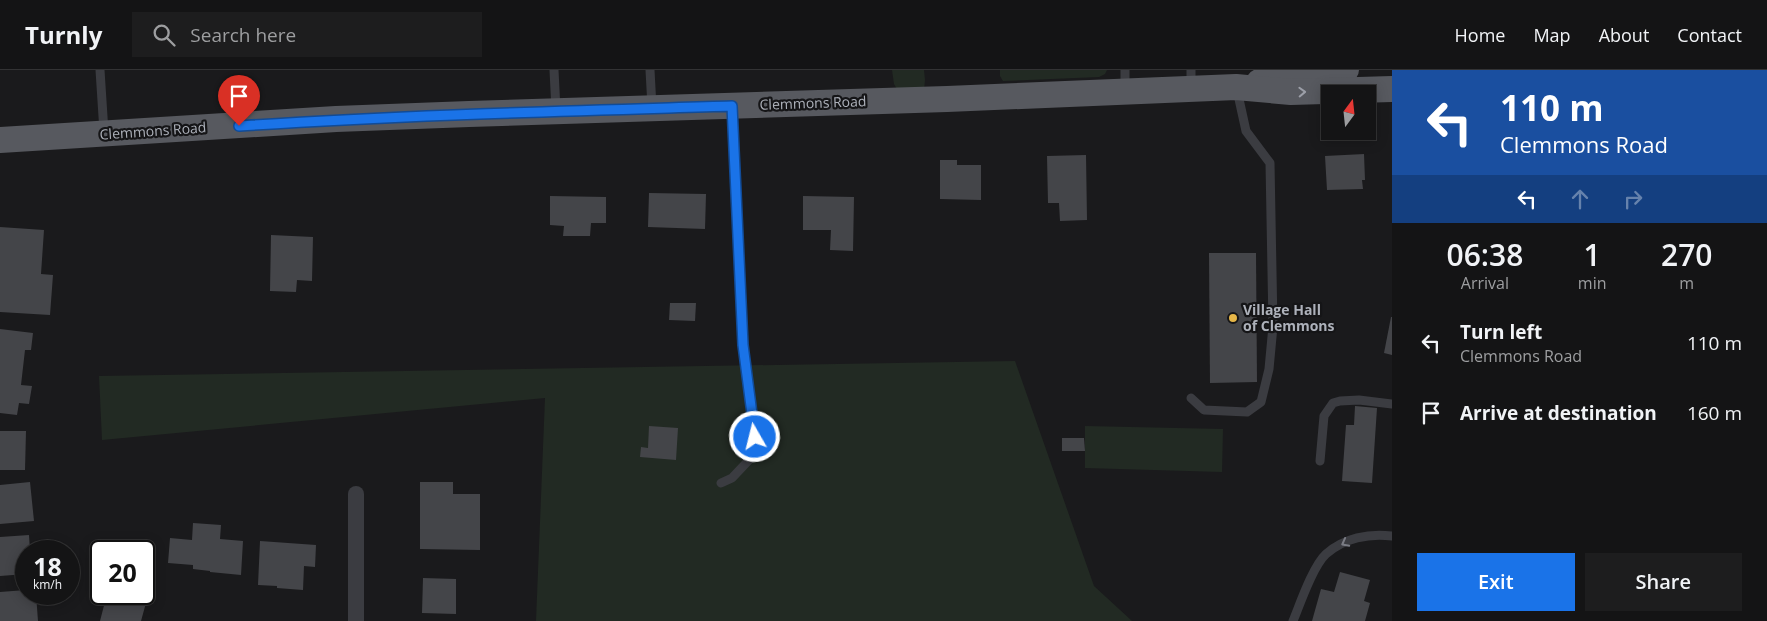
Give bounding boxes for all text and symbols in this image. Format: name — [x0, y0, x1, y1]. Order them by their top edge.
search box — [132, 12, 482, 57]
text: Turnly — [25, 18, 102, 51]
icon: search — [150, 21, 178, 49]
text: Search here — [190, 22, 296, 48]
text: Home — [1455, 23, 1505, 47]
text: Map — [1533, 23, 1571, 47]
text: About — [1599, 23, 1649, 47]
text: Contact — [1677, 23, 1742, 47]
pin — [218, 75, 260, 126]
icon: arrive — [225, 82, 253, 110]
text: 110 m — [1500, 84, 1604, 131]
north arrow — [1321, 85, 1376, 140]
map controls — [1321, 85, 1376, 140]
one-way arrow — [1299, 87, 1307, 97]
icon: left — [1417, 90, 1482, 155]
street label: Clemmons Road — [759, 91, 867, 114]
street label: Clemmons Road — [99, 117, 207, 144]
text: Clemmons Road — [1500, 129, 1668, 159]
icon: left — [1513, 185, 1541, 213]
icon: ahead — [1566, 185, 1594, 213]
icon: right — [1619, 185, 1647, 213]
text: 06:38 — [1447, 234, 1523, 275]
text: 1 — [1584, 234, 1601, 275]
text: 270 — [1661, 234, 1712, 275]
text: Arrival — [1461, 272, 1509, 294]
text: min — [1578, 272, 1607, 294]
text: m — [1679, 272, 1694, 294]
place label: Village Hall of Clemmons — [1243, 300, 1335, 335]
marker: Village Hall of Clemmons — [1227, 312, 1239, 324]
text: Turn left — [1460, 319, 1542, 345]
icon: left — [1417, 329, 1445, 357]
text: 110 m — [1687, 330, 1742, 356]
text: Clemmons Road — [1460, 345, 1582, 367]
icon: arrive — [1417, 399, 1445, 427]
text: Arrive at destination — [1460, 400, 1657, 426]
text: 160 m — [1687, 400, 1742, 426]
position arrow — [728, 410, 780, 462]
one-way arrow — [1341, 537, 1350, 547]
speed limit sign: 20 — [90, 540, 155, 605]
text: 18 — [33, 549, 62, 583]
button: Exit — [1417, 553, 1575, 611]
button: Share — [1585, 553, 1742, 611]
text: km/h — [33, 576, 62, 593]

